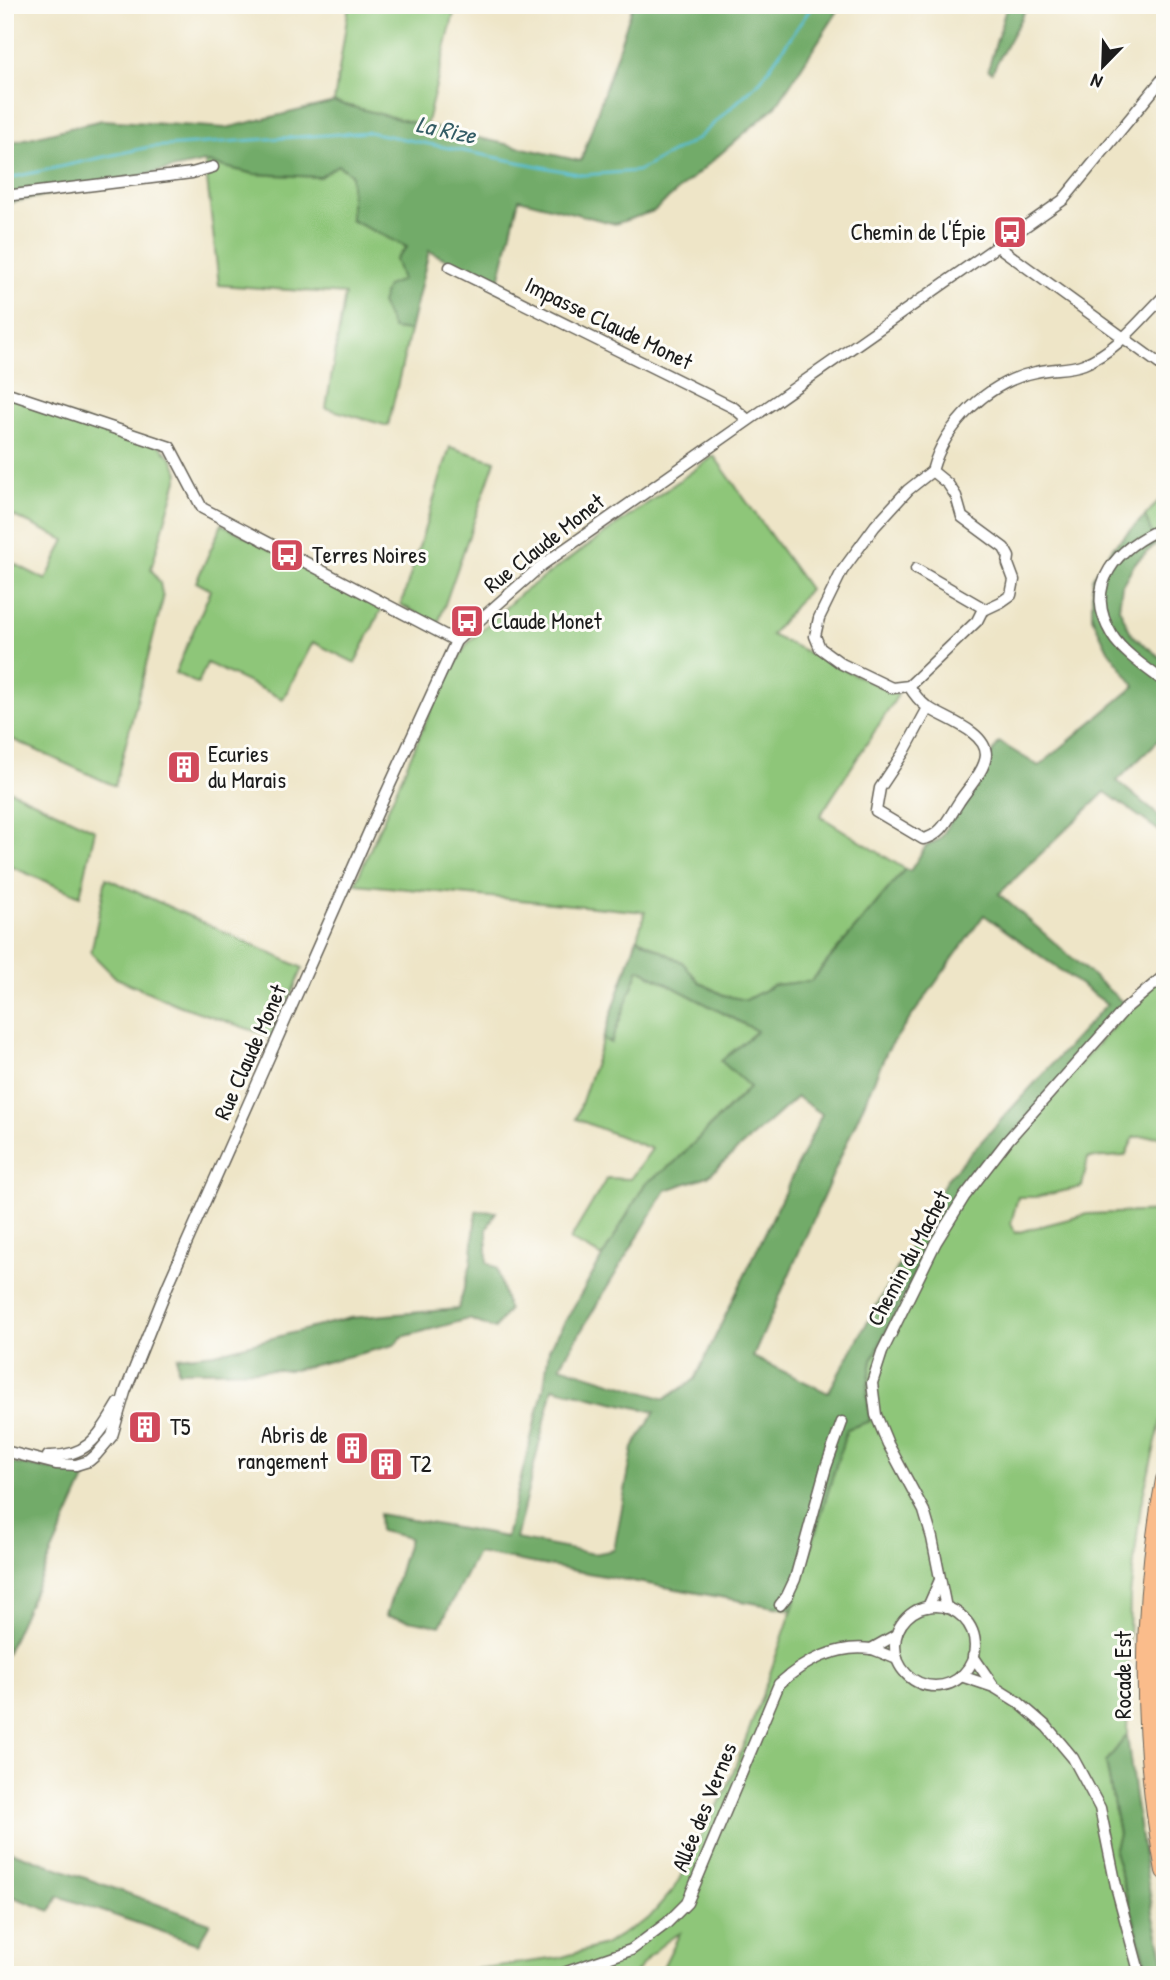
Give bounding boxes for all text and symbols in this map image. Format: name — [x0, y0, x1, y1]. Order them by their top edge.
north arrow — [1068, 32, 1138, 102]
text: N — [1087, 68, 1106, 96]
water label: La Rize — [414, 107, 480, 151]
bus stop icon: Chemin de l'Épie — [991, 213, 1029, 251]
place label: Chemin de l'Épie — [850, 216, 986, 247]
street label: Impasse Claude Monet — [520, 269, 699, 377]
street label: Rue Claude Monet — [477, 485, 611, 599]
bus stop icon: Terres Noires — [268, 536, 306, 574]
place label: Terres Noires — [312, 539, 427, 570]
bus stop icon: Claude Monet — [448, 602, 486, 640]
place label: Claude Monet — [491, 605, 603, 636]
place label: Ecuries du Marais — [208, 738, 286, 795]
building icon: Ecuries du Marais — [165, 748, 203, 786]
street label: Rue Claude Monet — [206, 978, 294, 1124]
street label: Chemin du Machet — [859, 1183, 957, 1331]
building icon: T5 — [126, 1408, 164, 1446]
place label: T5 — [170, 1411, 191, 1442]
place label: Abris de rangement — [237, 1419, 329, 1476]
building icon: Abris de rangement — [333, 1429, 371, 1467]
building icon: T2 — [367, 1445, 405, 1483]
place label: T2 — [410, 1448, 432, 1479]
street label: Rocade Est — [1107, 1630, 1138, 1719]
street label: Allée des Vernes — [664, 1738, 743, 1876]

